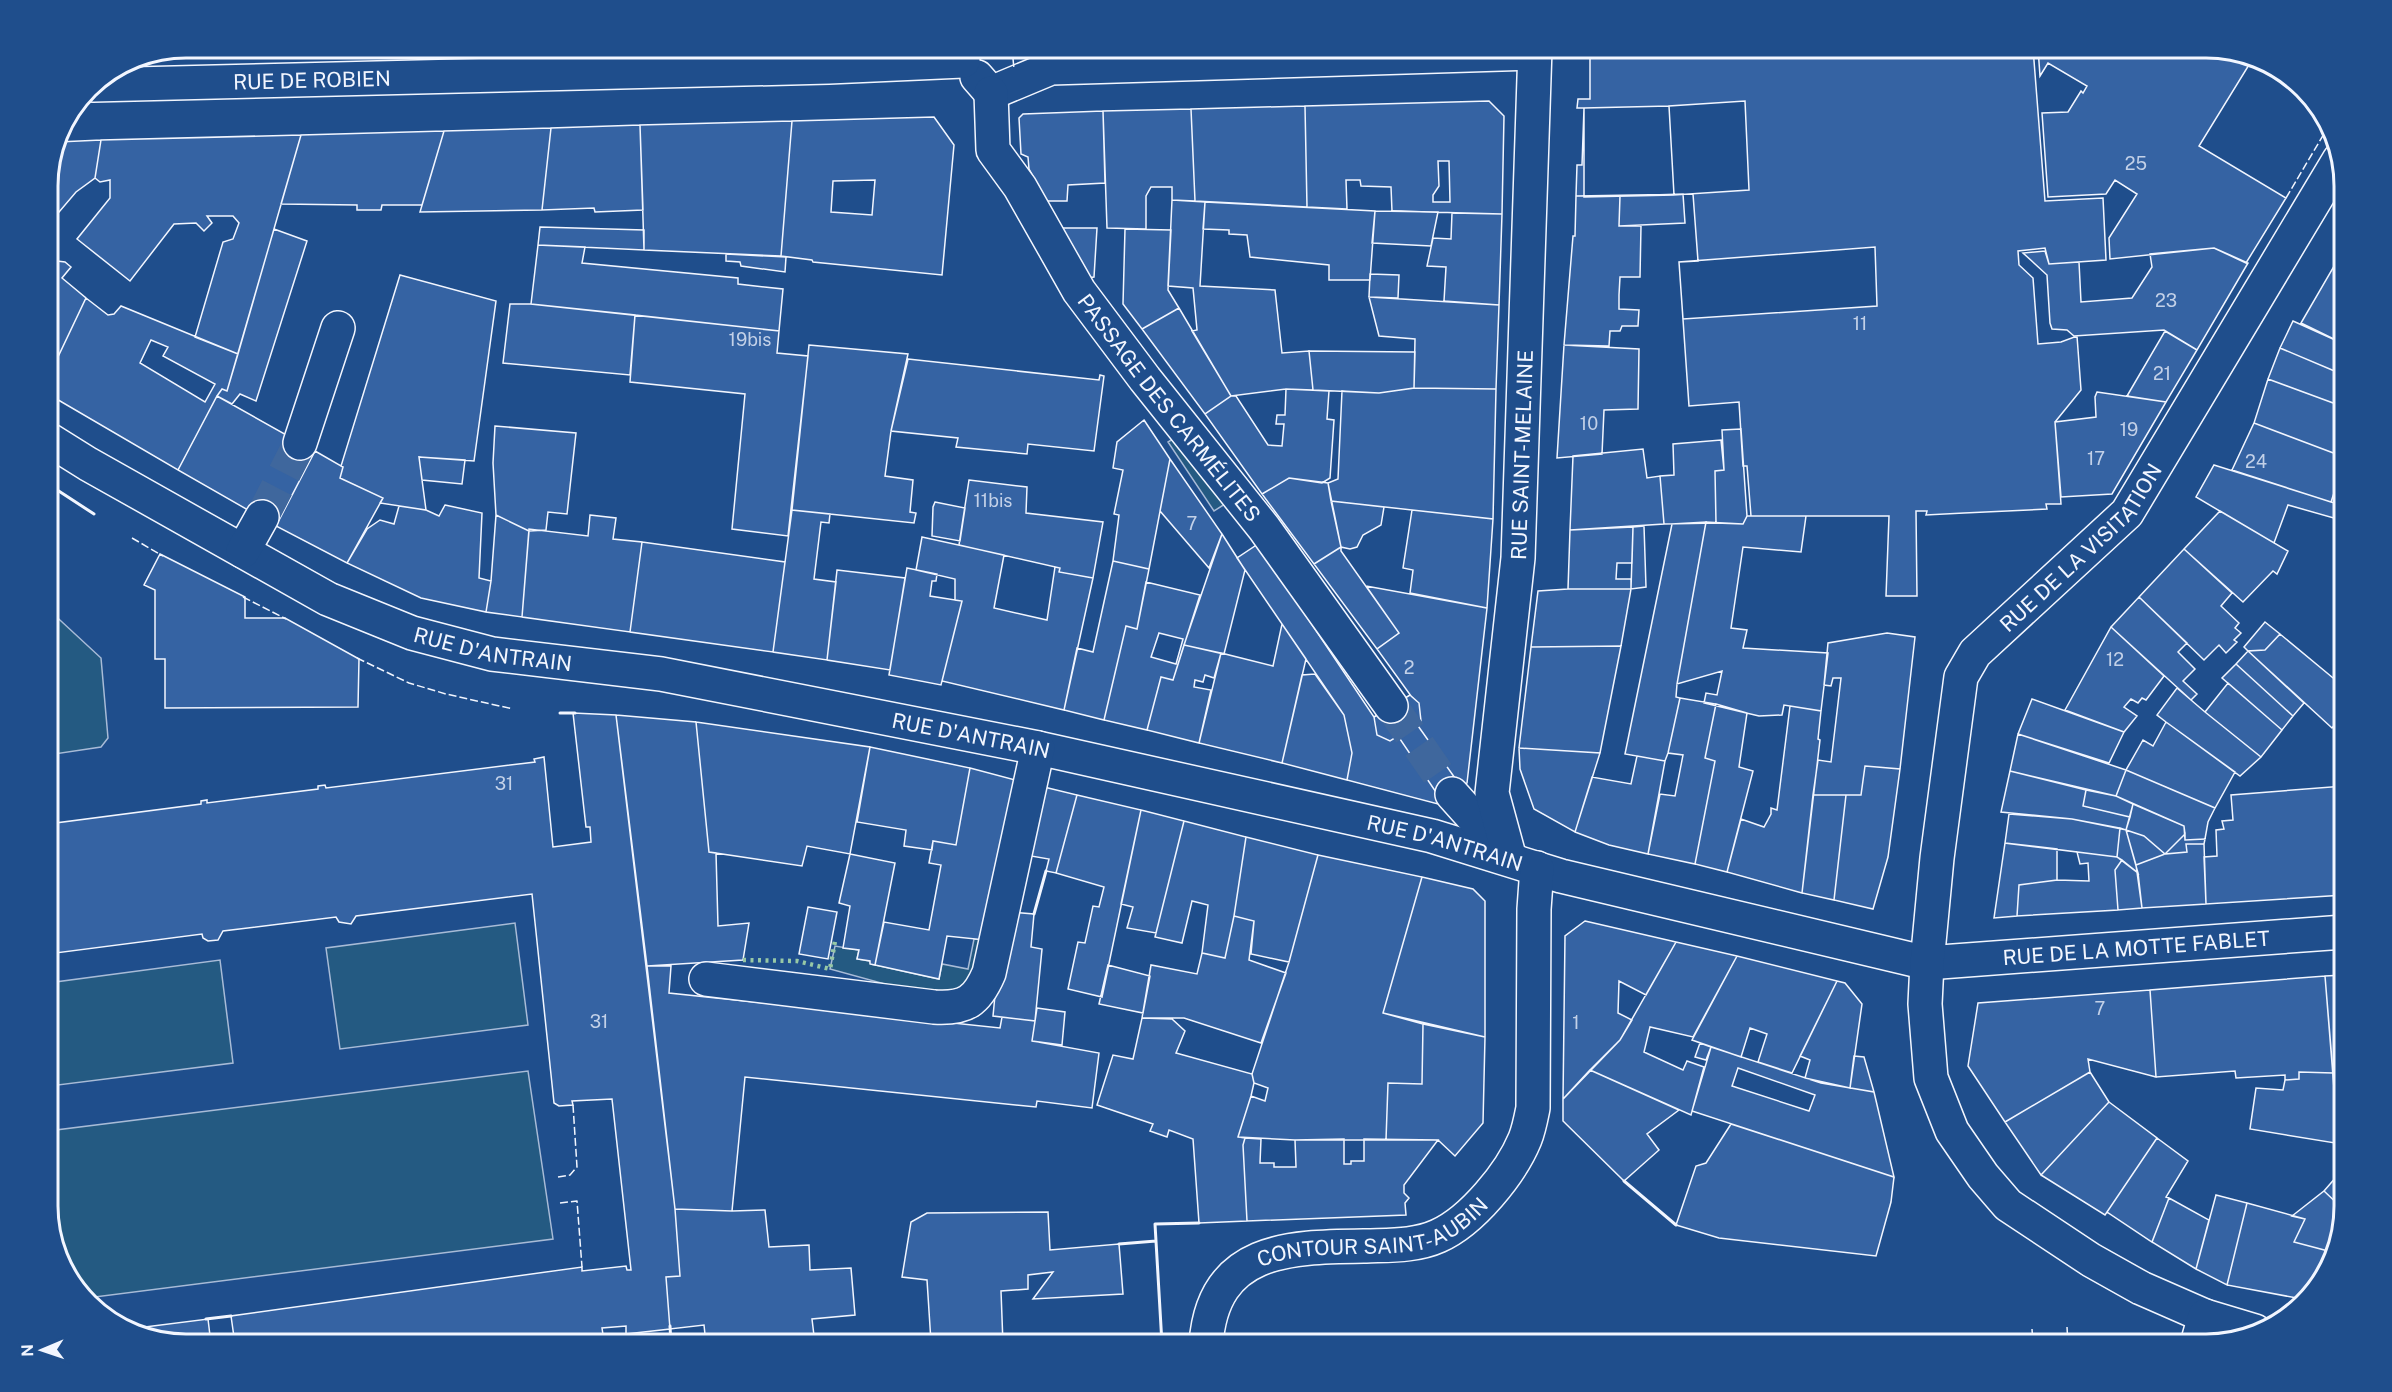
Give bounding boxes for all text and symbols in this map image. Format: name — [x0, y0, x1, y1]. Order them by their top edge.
street label: RUE DE ROBIEN — [233, 65, 391, 94]
house number: 25 — [2125, 153, 2147, 174]
street label: PASSAGE DES CARMÉLITES — [1073, 289, 1266, 526]
house number: 23 — [2155, 290, 2177, 311]
house number: 11 — [1853, 313, 1867, 334]
house number: 19bis — [729, 329, 771, 350]
street label: RUE SAINT-MELAINE — [1505, 349, 1537, 560]
house number: 21 — [2153, 363, 2171, 384]
house number: 10 — [1580, 413, 1598, 434]
house number: 19 — [2120, 419, 2138, 440]
house number: 17 — [2087, 448, 2105, 469]
house number: 24 — [2245, 451, 2267, 472]
street label: RUE DE LA VISITATION — [1994, 459, 2167, 637]
house number: 11bis — [974, 490, 1012, 511]
house number: 7 — [1187, 513, 1197, 534]
street label: RUE D'ANTRAIN — [411, 622, 573, 676]
house number: 12 — [2106, 649, 2124, 670]
house number: 2 — [1404, 657, 1414, 678]
street label: RUE D'ANTRAIN — [890, 707, 1053, 763]
house number: 31 — [495, 773, 513, 794]
street label: RUE D'ANTRAIN — [1365, 809, 1526, 876]
street label: RUE DE LA MOTTE FABLET — [2002, 925, 2271, 970]
house number: 7 — [2095, 998, 2105, 1019]
house number: 31 — [590, 1011, 608, 1032]
house number: 1 — [1572, 1012, 1580, 1033]
street label: CONTOUR SAINT-AUBIN — [1253, 1192, 1493, 1271]
north arrow — [12, 1320, 72, 1380]
text: N — [18, 1344, 37, 1357]

